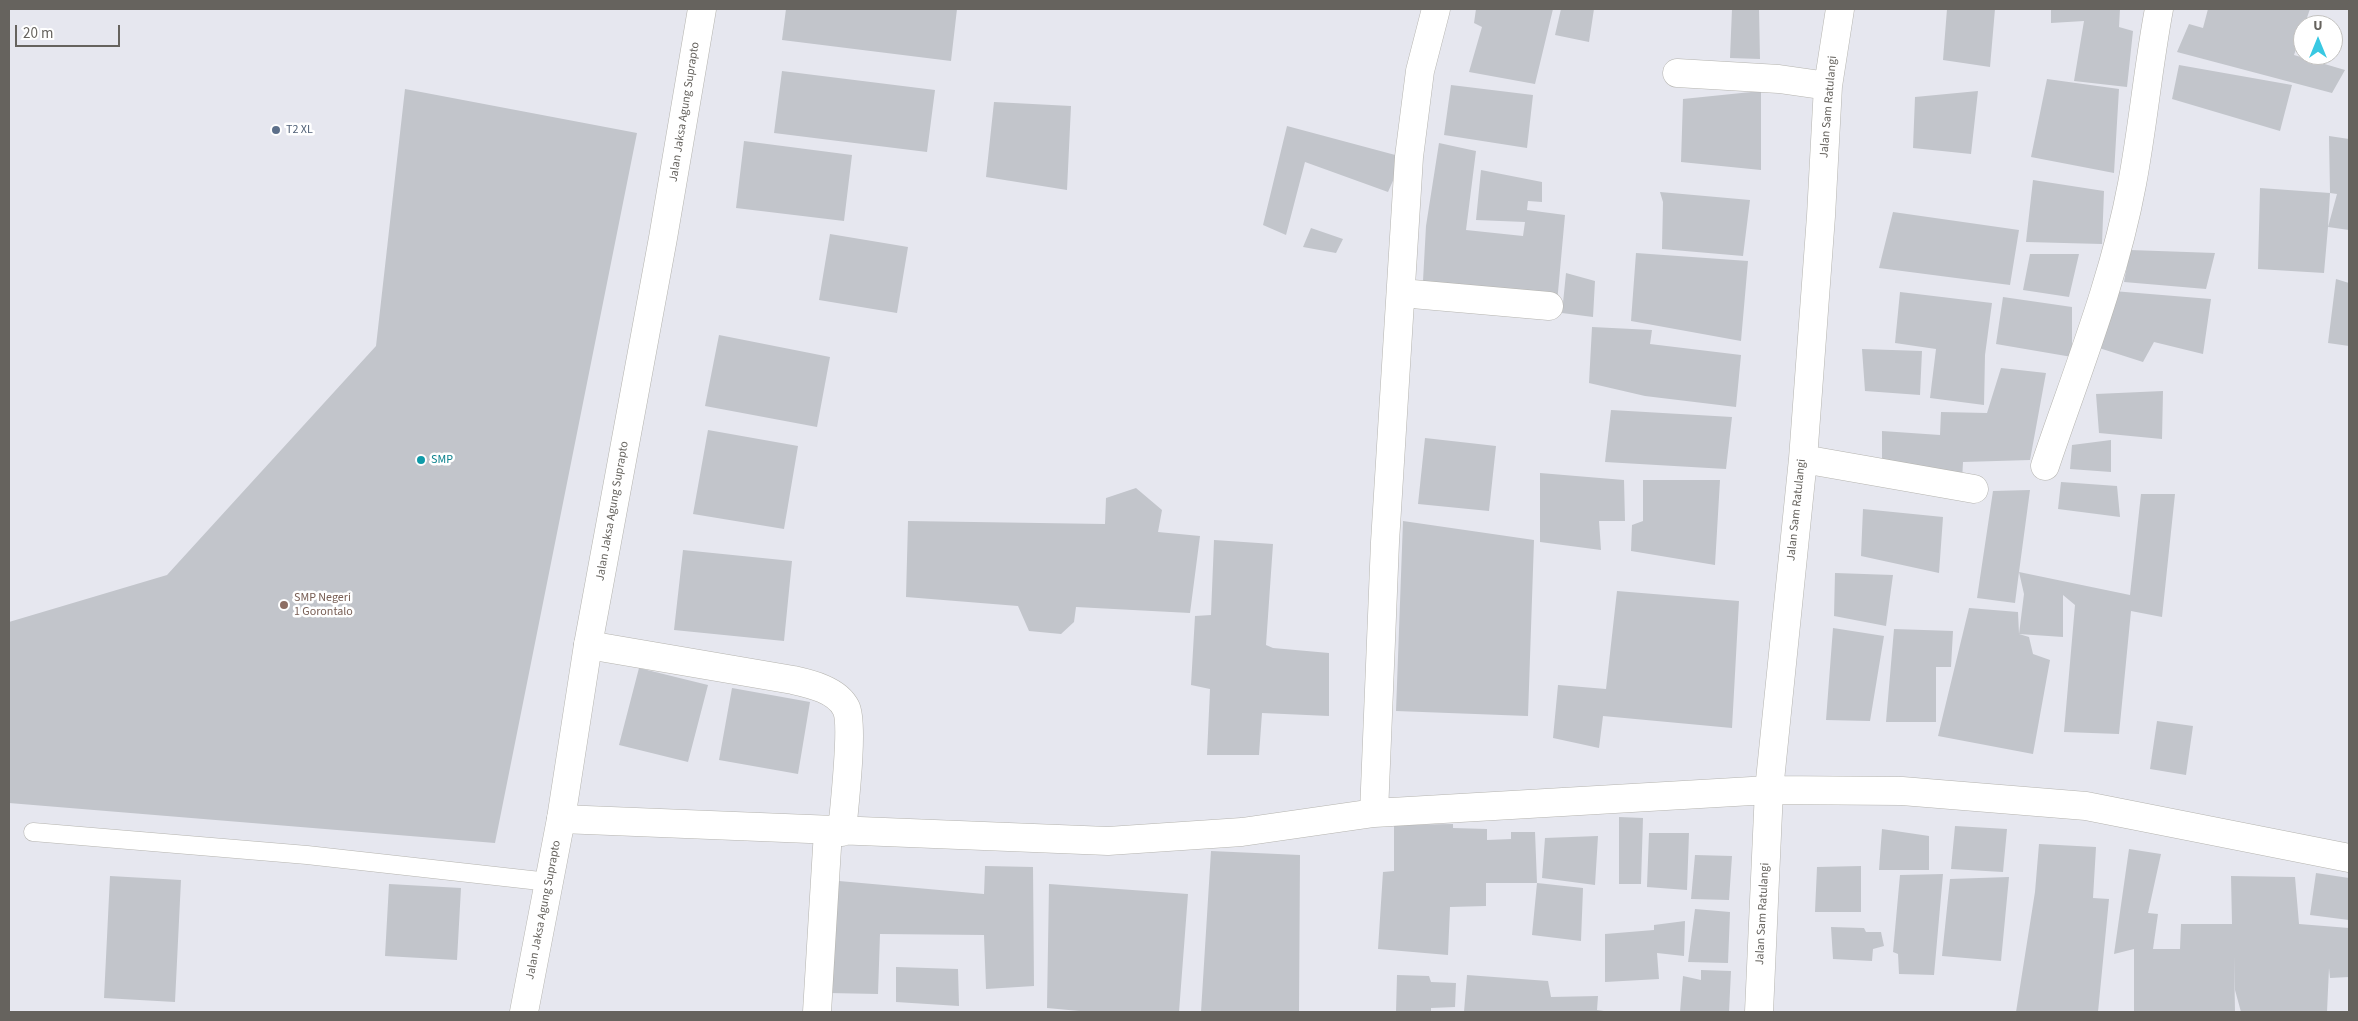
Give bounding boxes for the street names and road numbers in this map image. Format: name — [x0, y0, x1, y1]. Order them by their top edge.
street label: Jalan Jaksa Agung Suprapto — [667, 41, 703, 183]
street label: Jalan Sam Ratulangi — [1817, 55, 1841, 159]
street label: Jalan Jaksa Agung Suprapto — [594, 440, 632, 582]
street label: Jalan Sam Ratulangi — [1784, 458, 1810, 562]
street label: Jalan Jaksa Agung Suprapto — [523, 839, 565, 981]
street label: Jalan Sam Ratulangi — [1753, 862, 1773, 966]

